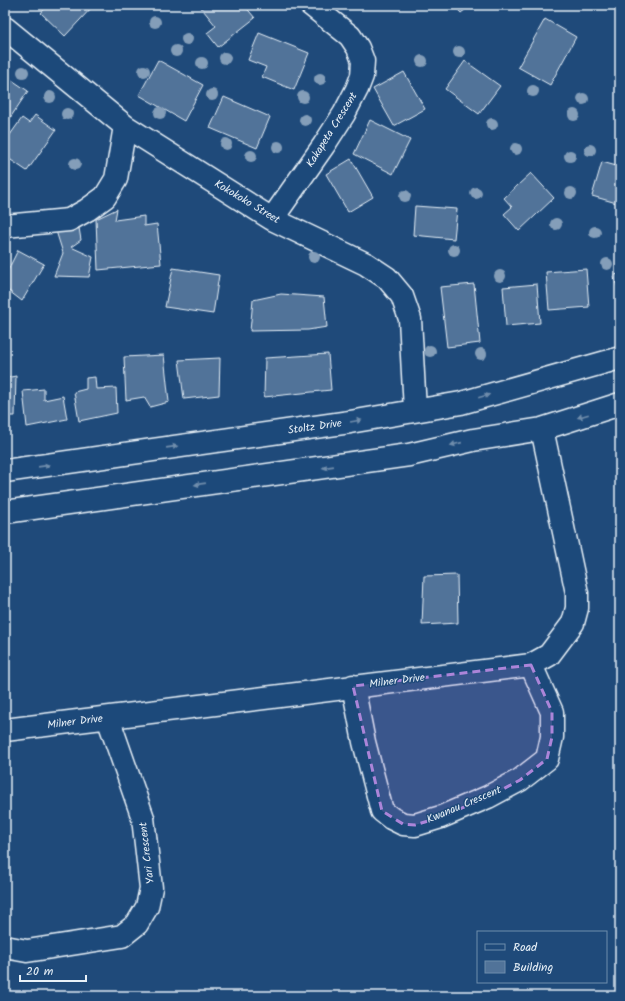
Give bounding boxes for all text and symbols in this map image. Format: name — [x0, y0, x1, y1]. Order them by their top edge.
street label: Kakapeta Crescent — [302, 88, 363, 171]
street label: Kokokoko Street — [211, 175, 284, 229]
one-way arrow — [478, 393, 490, 399]
one-way arrow — [576, 413, 588, 419]
street label: Stoltz Drive — [287, 414, 343, 440]
one-way arrow — [350, 417, 362, 423]
one-way arrow — [450, 442, 462, 448]
one-way arrow — [166, 444, 178, 450]
one-way arrow — [38, 463, 50, 469]
one-way arrow — [322, 464, 334, 470]
one-way arrow — [193, 481, 206, 488]
street label: Milner Drive — [368, 669, 426, 693]
street label: Milner Drive — [46, 710, 104, 734]
street label: Kwanau Crescent — [424, 781, 505, 829]
street label: Yari Crescent — [134, 820, 160, 885]
legend — [477, 931, 607, 983]
text: Road — [513, 938, 538, 957]
scale bar — [20, 957, 86, 983]
text: Building — [513, 958, 553, 977]
text: 20 m — [26, 962, 54, 981]

